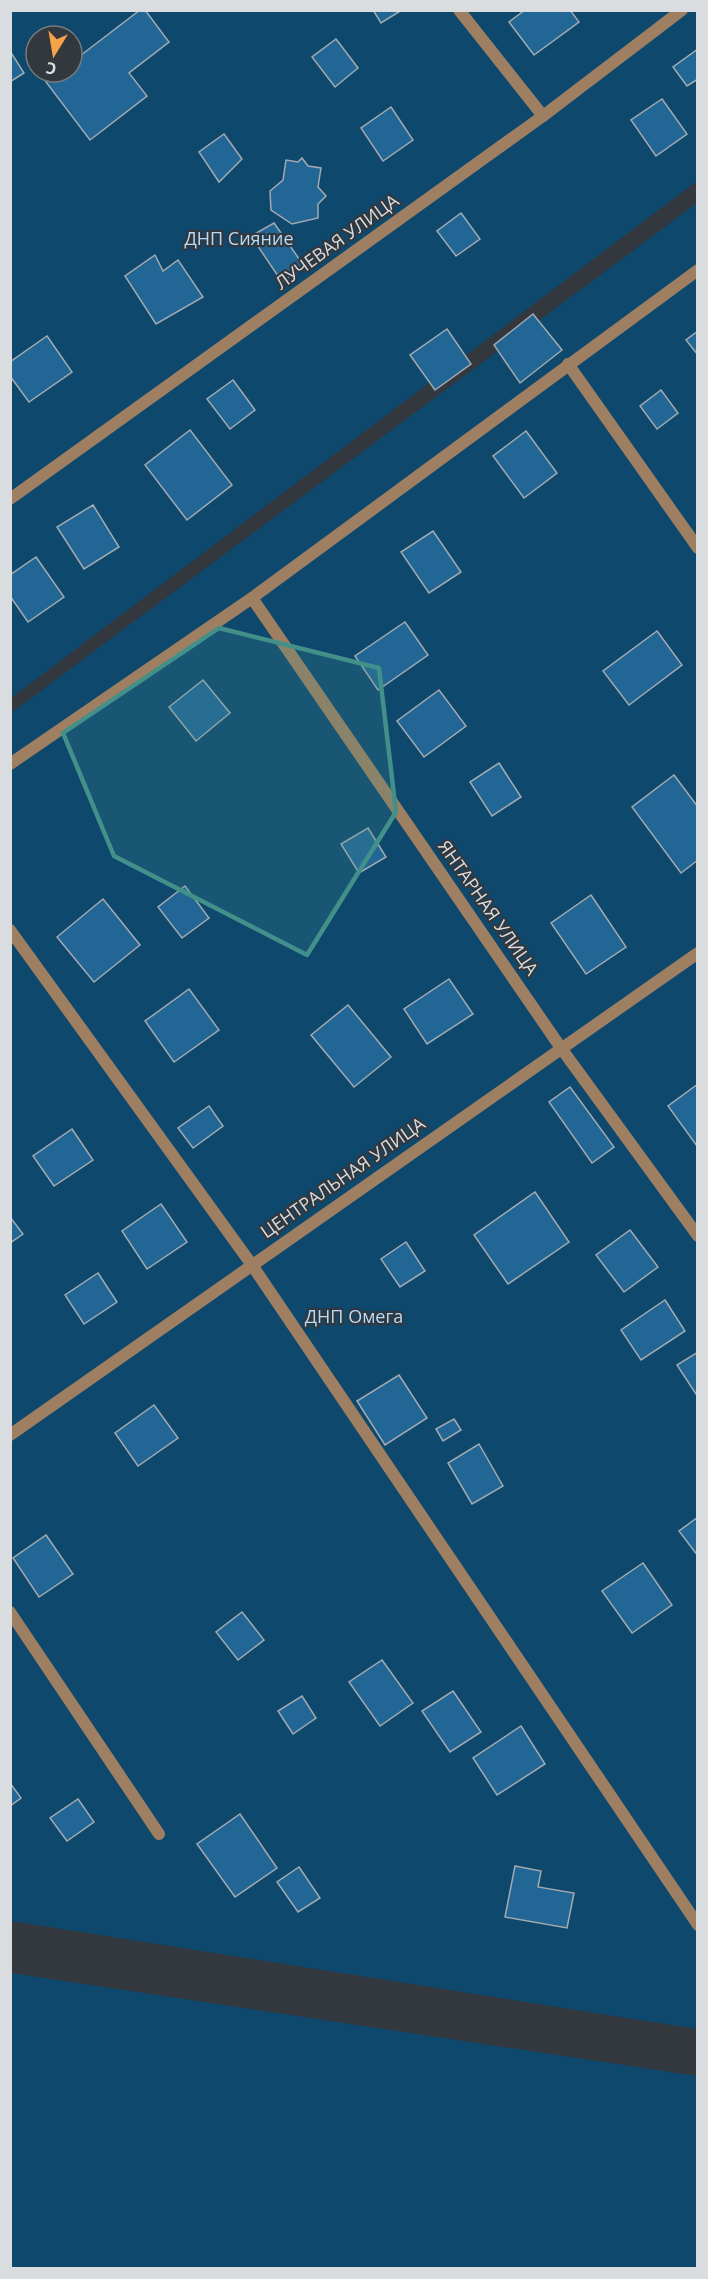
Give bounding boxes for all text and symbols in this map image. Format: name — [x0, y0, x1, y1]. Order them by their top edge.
north arrow — [24, 24, 84, 84]
text: С — [44, 57, 58, 80]
street label: ЛУЧЕВАЯ УЛИЦА — [270, 188, 404, 294]
park label: ДНП Сияние — [184, 226, 294, 250]
street label: ЯНТАРНАЯ УЛИЦА — [433, 835, 545, 980]
street label: ЦЕНТРАЛЬНАЯ УЛИЦА — [255, 1111, 430, 1243]
park label: ДНП Омега — [305, 1304, 403, 1328]

